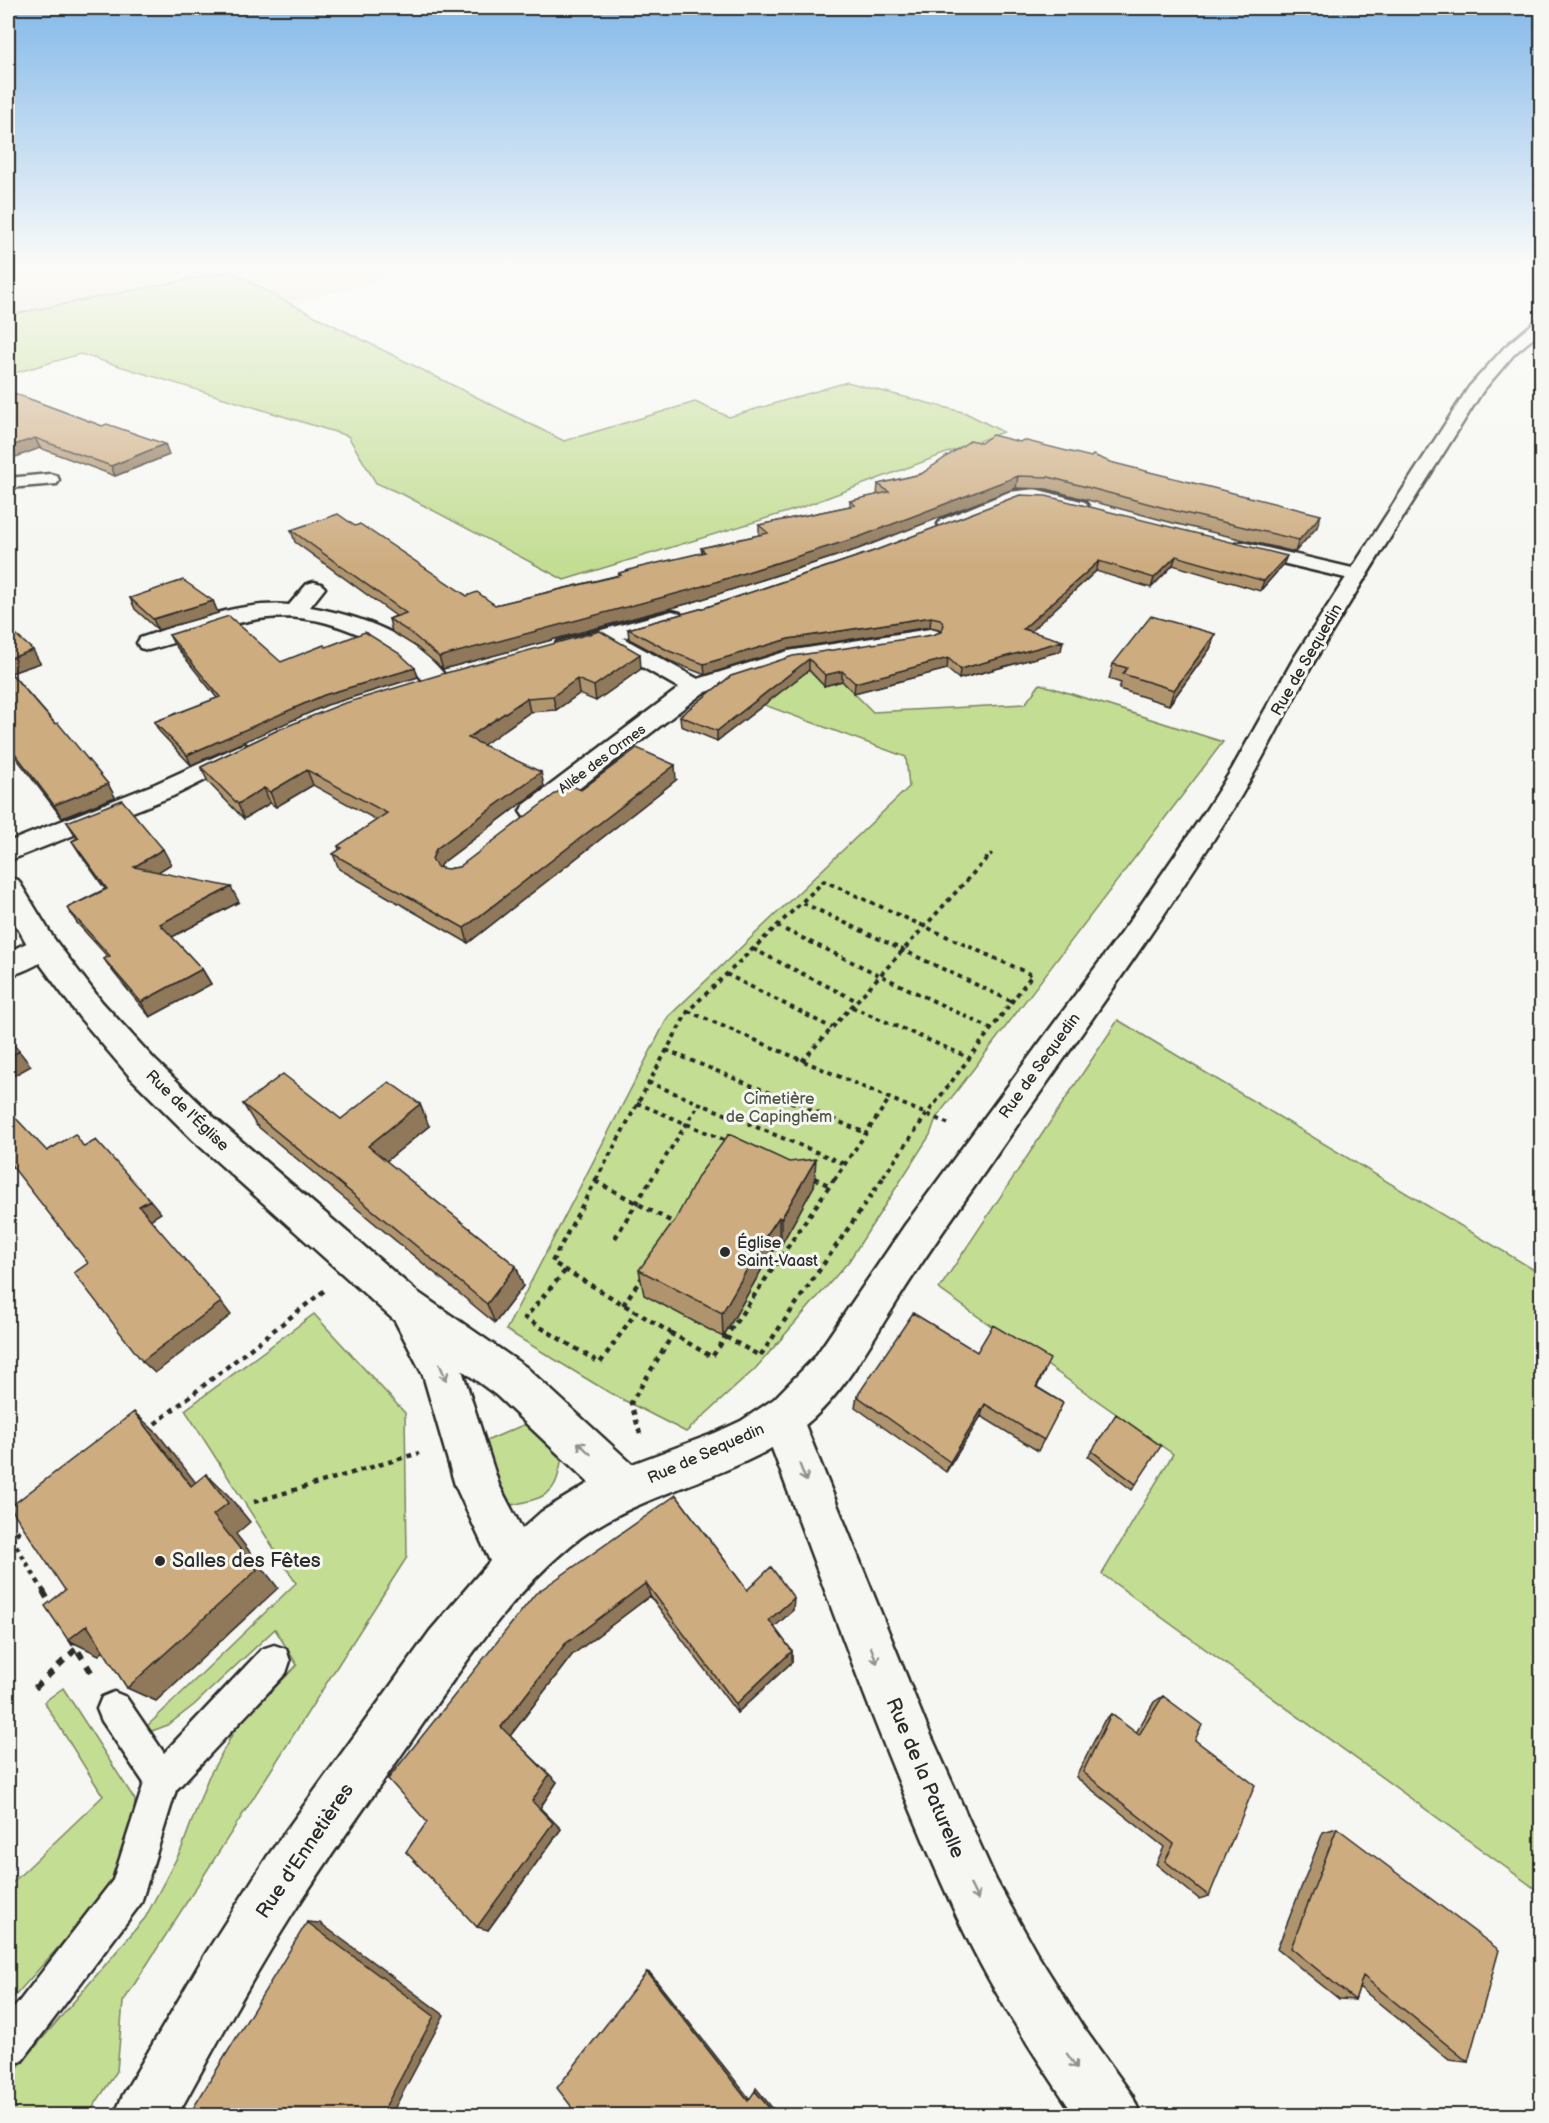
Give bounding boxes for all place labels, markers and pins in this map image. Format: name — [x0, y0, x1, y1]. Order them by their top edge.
place label: Église Saint-Vaast — [737, 1232, 818, 1271]
marker: Église Saint-Vaast — [718, 1245, 732, 1259]
place label: Salles des Fêtes — [172, 1549, 321, 1573]
marker: Salles des Fêtes — [153, 1554, 167, 1568]

